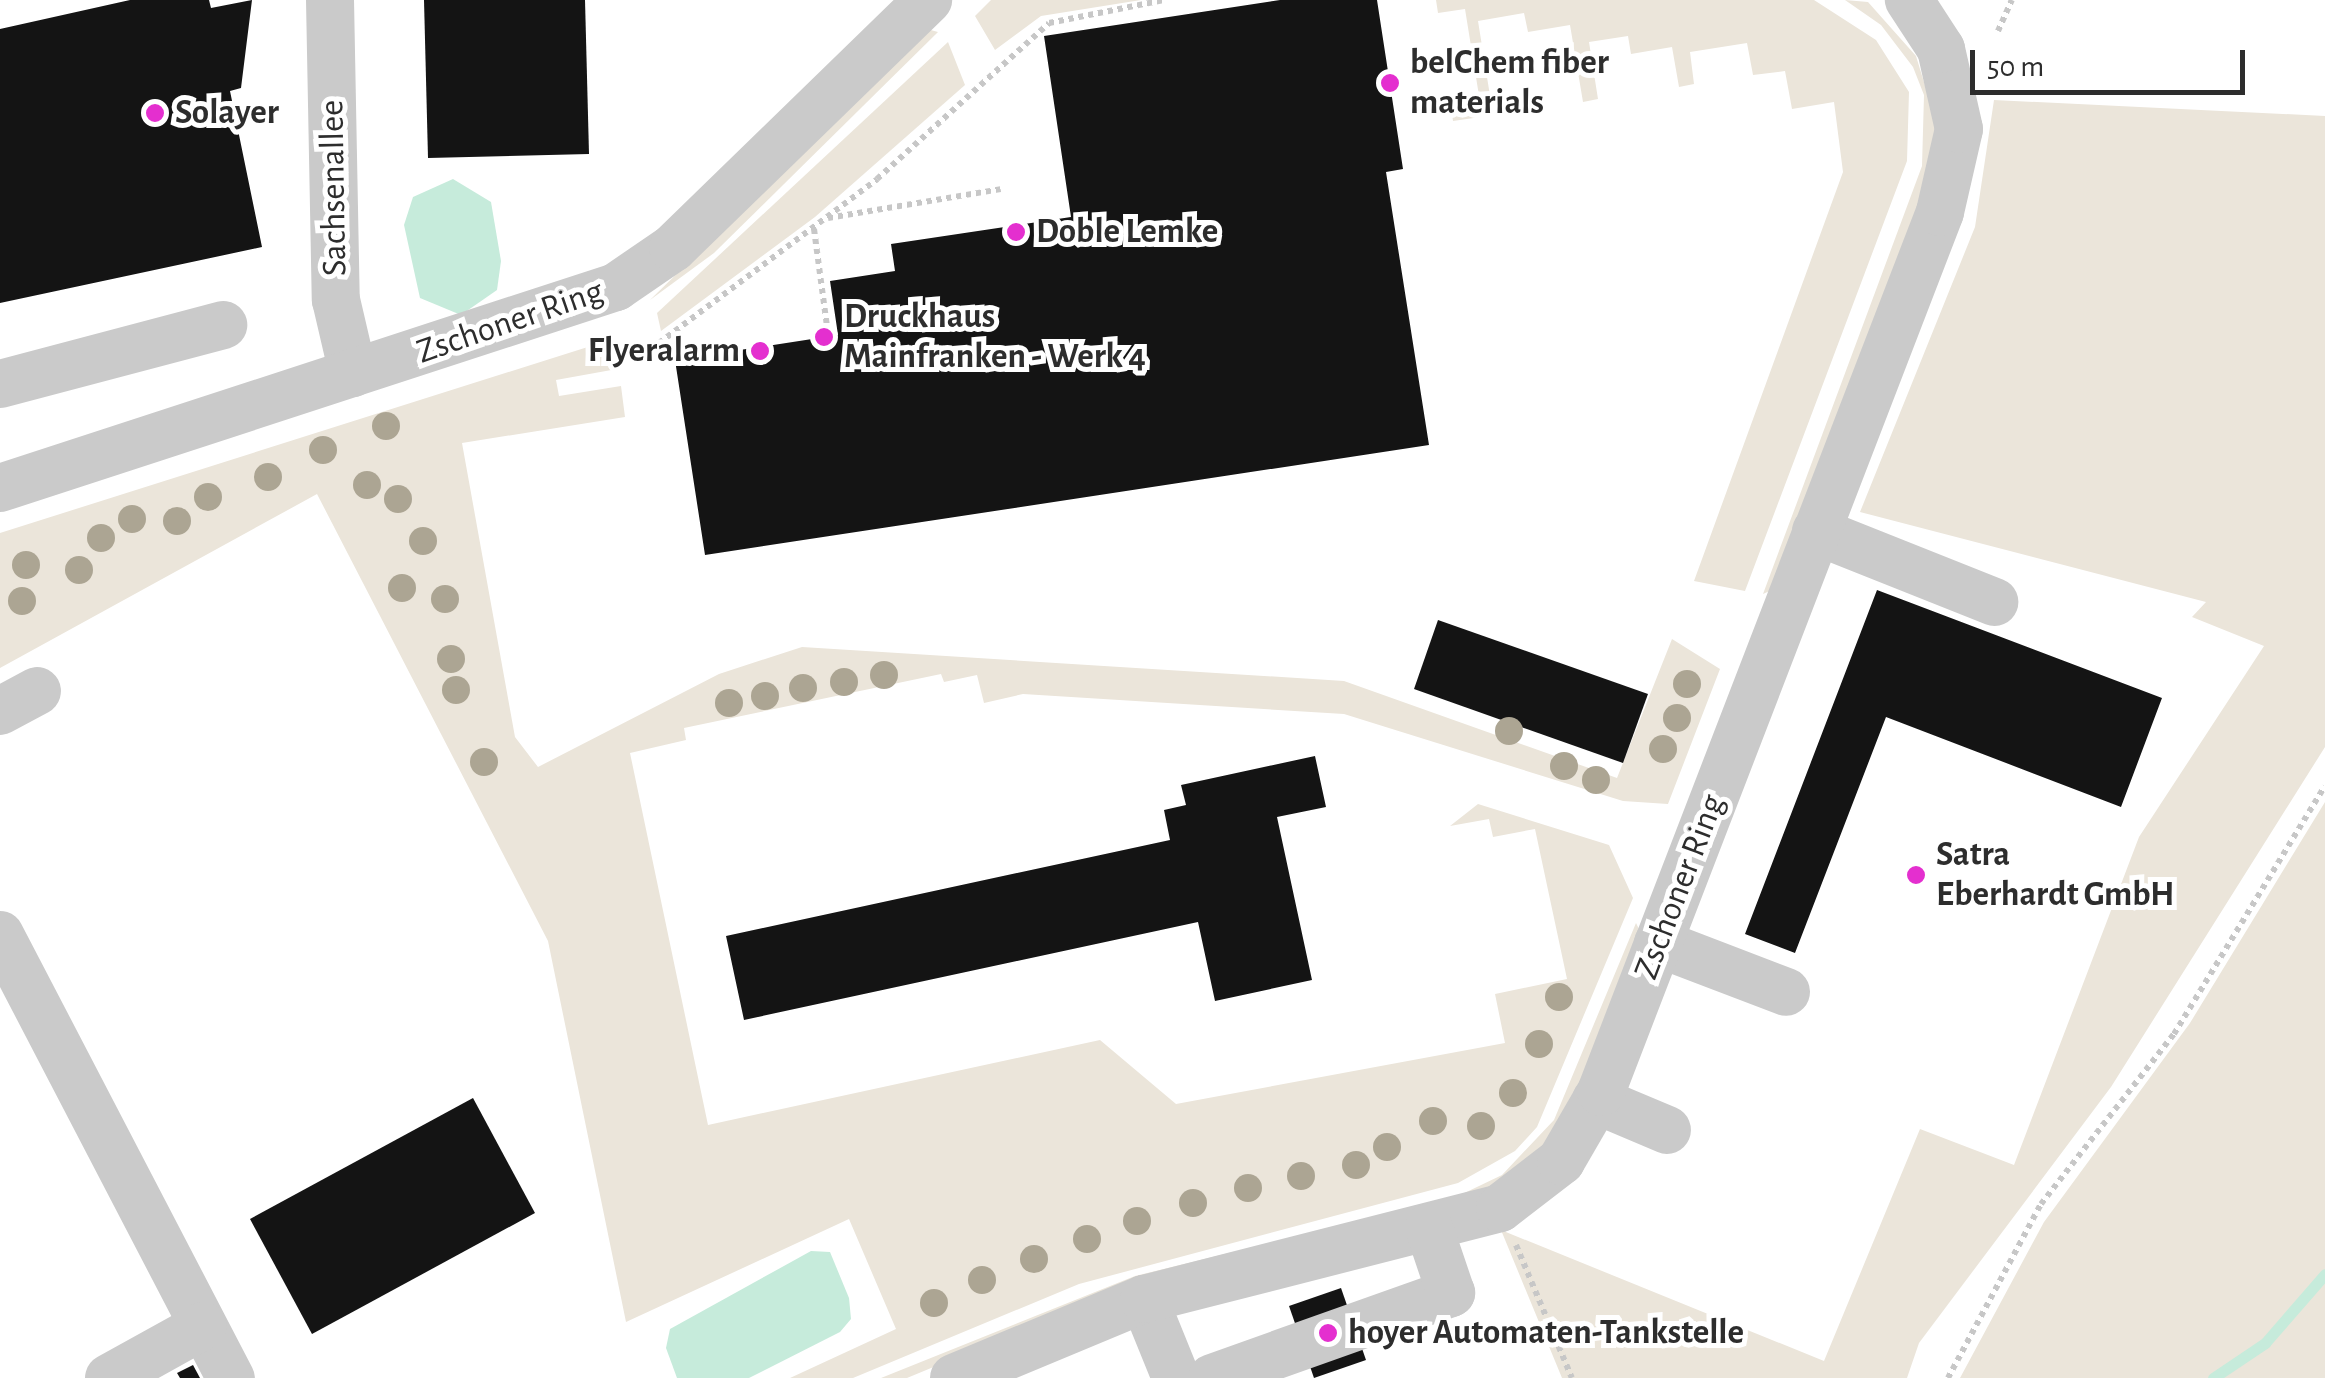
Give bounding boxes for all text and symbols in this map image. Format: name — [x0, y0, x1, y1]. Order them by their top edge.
scale bar — [1975, 30, 2250, 92]
place label: belChem fiber materials — [1410, 42, 1609, 124]
text: 50 m — [1987, 52, 2044, 82]
marker: belChem fiber materials — [1379, 72, 1401, 94]
place label: Solayer — [175, 92, 279, 134]
street label: Sachsenallee — [311, 99, 357, 277]
marker: Solayer — [144, 102, 166, 124]
place label: Doble Lemke — [1036, 211, 1218, 253]
marker: Doble Lemke — [1005, 221, 1027, 243]
street label: Zschoner Ring — [411, 271, 609, 373]
place label: Druckhaus Mainfranken - Werk 4 — [844, 296, 1146, 378]
marker: Druckhaus Mainfranken - Werk 4 — [813, 326, 835, 348]
place label: Flyeralarm — [588, 330, 740, 372]
marker: Flyeralarm — [749, 340, 771, 362]
street label: Zschoner Ring — [1626, 789, 1734, 985]
place label: Satra Eberhardt GmbH — [1936, 834, 2174, 916]
marker: Satra Eberhardt GmbH — [1905, 864, 1927, 886]
place label: hoyer Automaten-Tankstelle — [1348, 1312, 1744, 1354]
marker: hoyer Automaten-Tankstelle — [1317, 1322, 1339, 1344]

